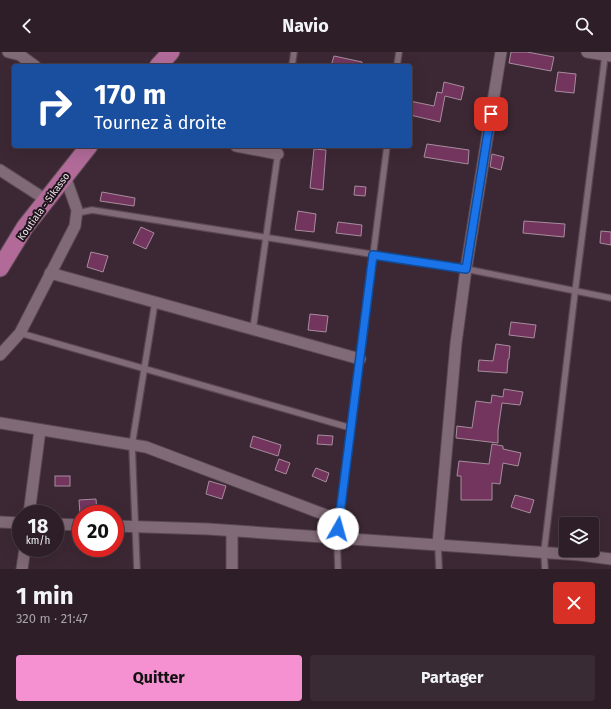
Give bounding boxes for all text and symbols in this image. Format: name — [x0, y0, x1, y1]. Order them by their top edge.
icon: back — [16, 15, 38, 37]
text: Navio — [282, 15, 329, 37]
icon: search — [573, 15, 595, 37]
text: 170 m — [94, 78, 166, 111]
icon: right — [28, 80, 80, 132]
pin — [474, 97, 508, 131]
icon: arrive — [480, 103, 502, 125]
text: Tournez à droite — [94, 112, 226, 134]
street label: Koutiala - Sikasso — [15, 170, 72, 243]
speed limit sign: 20 — [72, 505, 124, 557]
position arrow — [317, 508, 359, 550]
text: 18 — [28, 514, 48, 538]
map controls — [559, 517, 599, 557]
button: layers — [559, 517, 599, 557]
text: km/h — [26, 535, 50, 547]
text: 1 min — [16, 582, 74, 610]
button: close — [553, 582, 595, 624]
text: 320 m · 21:47 — [16, 611, 88, 626]
button: Quitter — [16, 655, 302, 701]
button: Partager — [310, 655, 595, 701]

